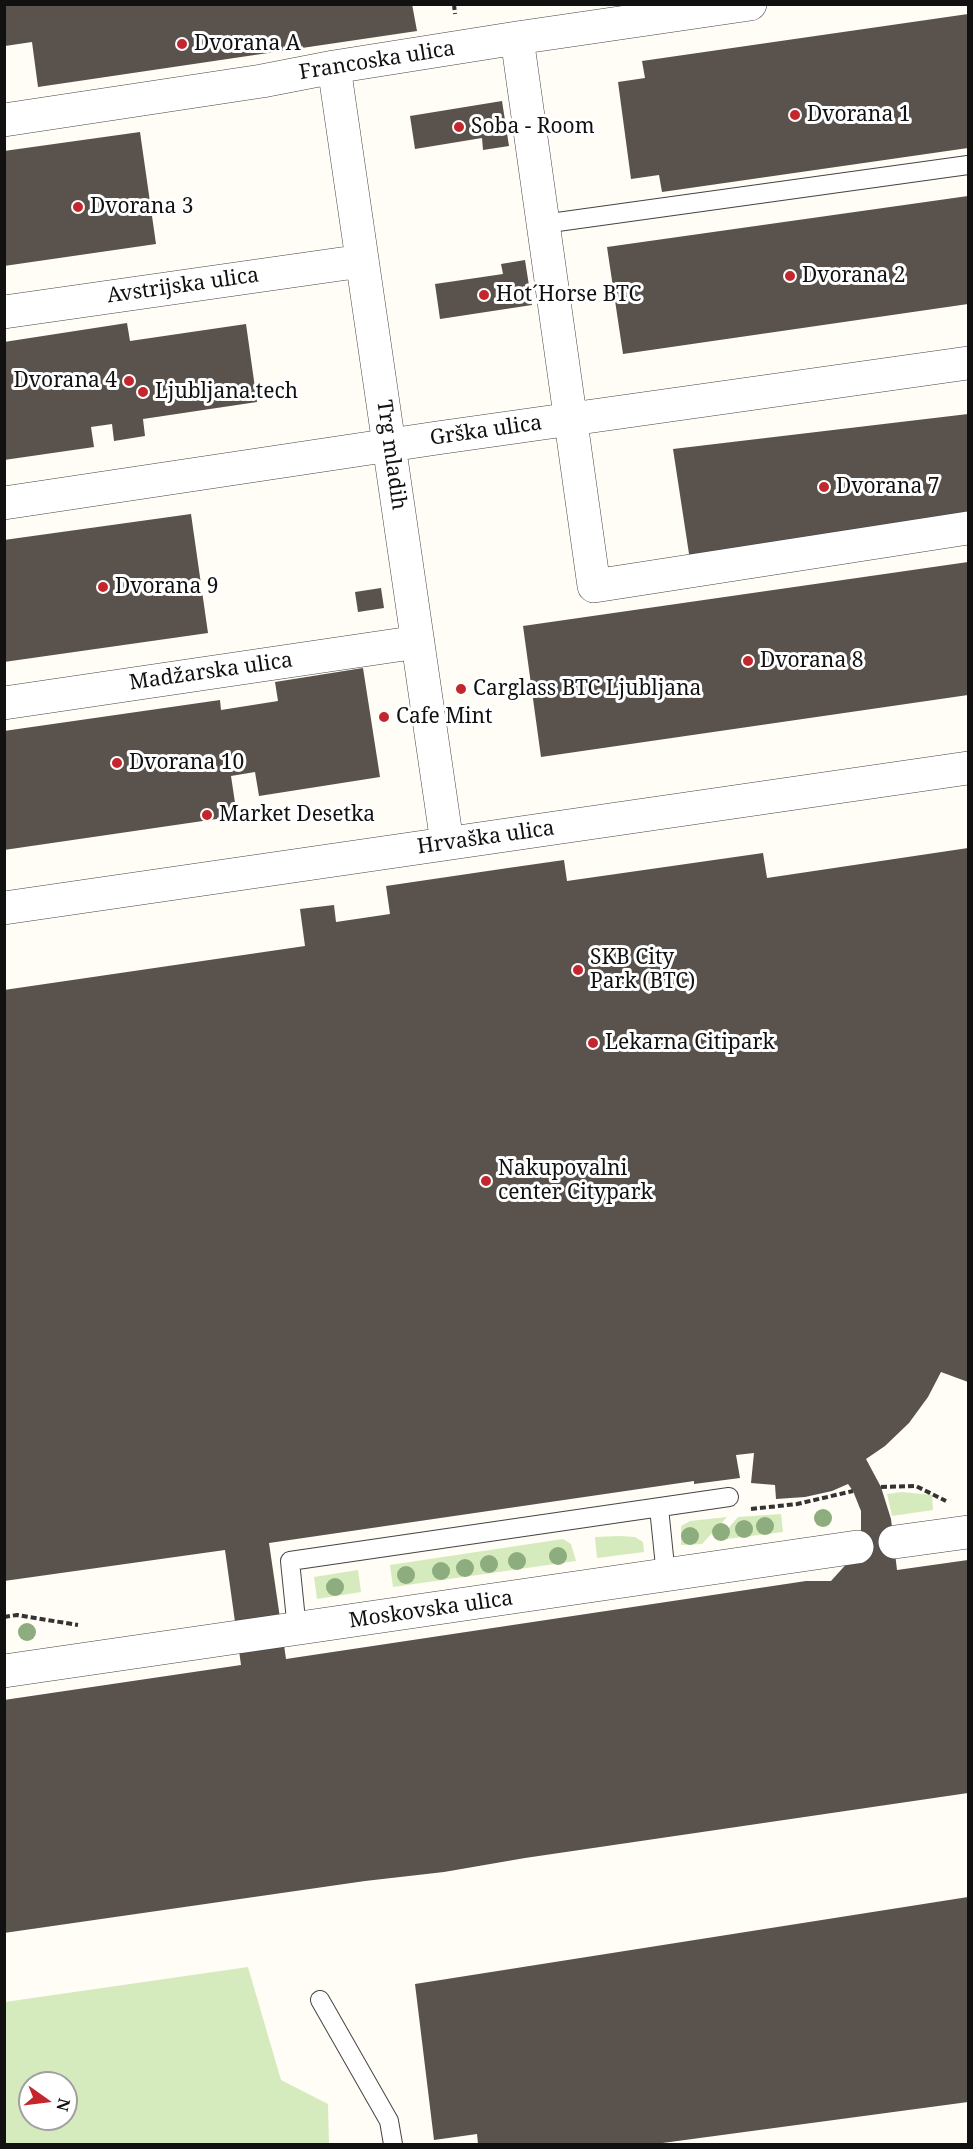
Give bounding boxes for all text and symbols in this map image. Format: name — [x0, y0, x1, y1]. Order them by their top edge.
place label: Dvorana A — [194, 31, 300, 57]
street label: Francoska ulica — [297, 36, 457, 86]
marker: Dvorana A — [175, 37, 189, 51]
place label: Dvorana 1 — [807, 102, 910, 128]
marker: Dvorana 1 — [788, 108, 802, 122]
place label: Soba - Room — [471, 114, 595, 140]
marker: Soba - Room — [452, 120, 466, 134]
place label: Dvorana 3 — [90, 194, 193, 220]
marker: Dvorana 3 — [71, 200, 85, 214]
street label: Avstrijska ulica — [105, 263, 261, 309]
place label: Dvorana 2 — [802, 263, 905, 289]
marker: Dvorana 2 — [783, 269, 797, 283]
place label: Hot´Horse BTC — [496, 282, 641, 308]
marker: Hot´Horse BTC — [477, 288, 491, 302]
place label: Dvorana 4 — [14, 368, 117, 394]
marker: Dvorana 4 — [122, 374, 136, 388]
place label: Ljubljana.tech — [155, 379, 298, 405]
marker: Ljubljana.tech — [136, 385, 150, 399]
street label: Trg mladih — [371, 398, 411, 512]
street label: Grška ulica — [428, 411, 544, 451]
place label: Dvorana 7 — [836, 474, 939, 500]
marker: Dvorana 7 — [817, 480, 831, 494]
place label: Dvorana 9 — [115, 574, 218, 600]
marker: Dvorana 9 — [96, 580, 110, 594]
street label: Madžarska ulica — [128, 648, 294, 696]
place label: Dvorana 8 — [760, 648, 863, 674]
marker: Dvorana 8 — [741, 654, 755, 668]
place label: Carglass BTC Ljubljana — [473, 676, 701, 702]
marker: Carglass BTC Ljubljana — [454, 682, 468, 696]
place label: Cafe Mint — [396, 704, 493, 730]
marker: Cafe Mint — [377, 710, 391, 724]
place label: Dvorana 10 — [129, 750, 244, 776]
marker: Dvorana 10 — [110, 756, 124, 770]
place label: Market Desetka — [219, 802, 375, 828]
marker: Market Desetka — [200, 808, 214, 822]
street label: Hrvaška ulica — [416, 816, 556, 860]
place label: SKB City Park (BTC) — [590, 945, 695, 995]
marker: SKB City Park (BTC) — [571, 963, 585, 977]
place label: Lekarna Citipark — [605, 1030, 775, 1056]
marker: Lekarna Citipark — [586, 1036, 600, 1050]
place label: Nakupovalni center Citypark — [498, 1156, 653, 1206]
marker: Nakupovalni center Citypark — [479, 1174, 493, 1188]
street label: Moskovska ulica — [347, 1586, 515, 1634]
north arrow — [18, 2071, 78, 2131]
text: N — [51, 2096, 76, 2114]

